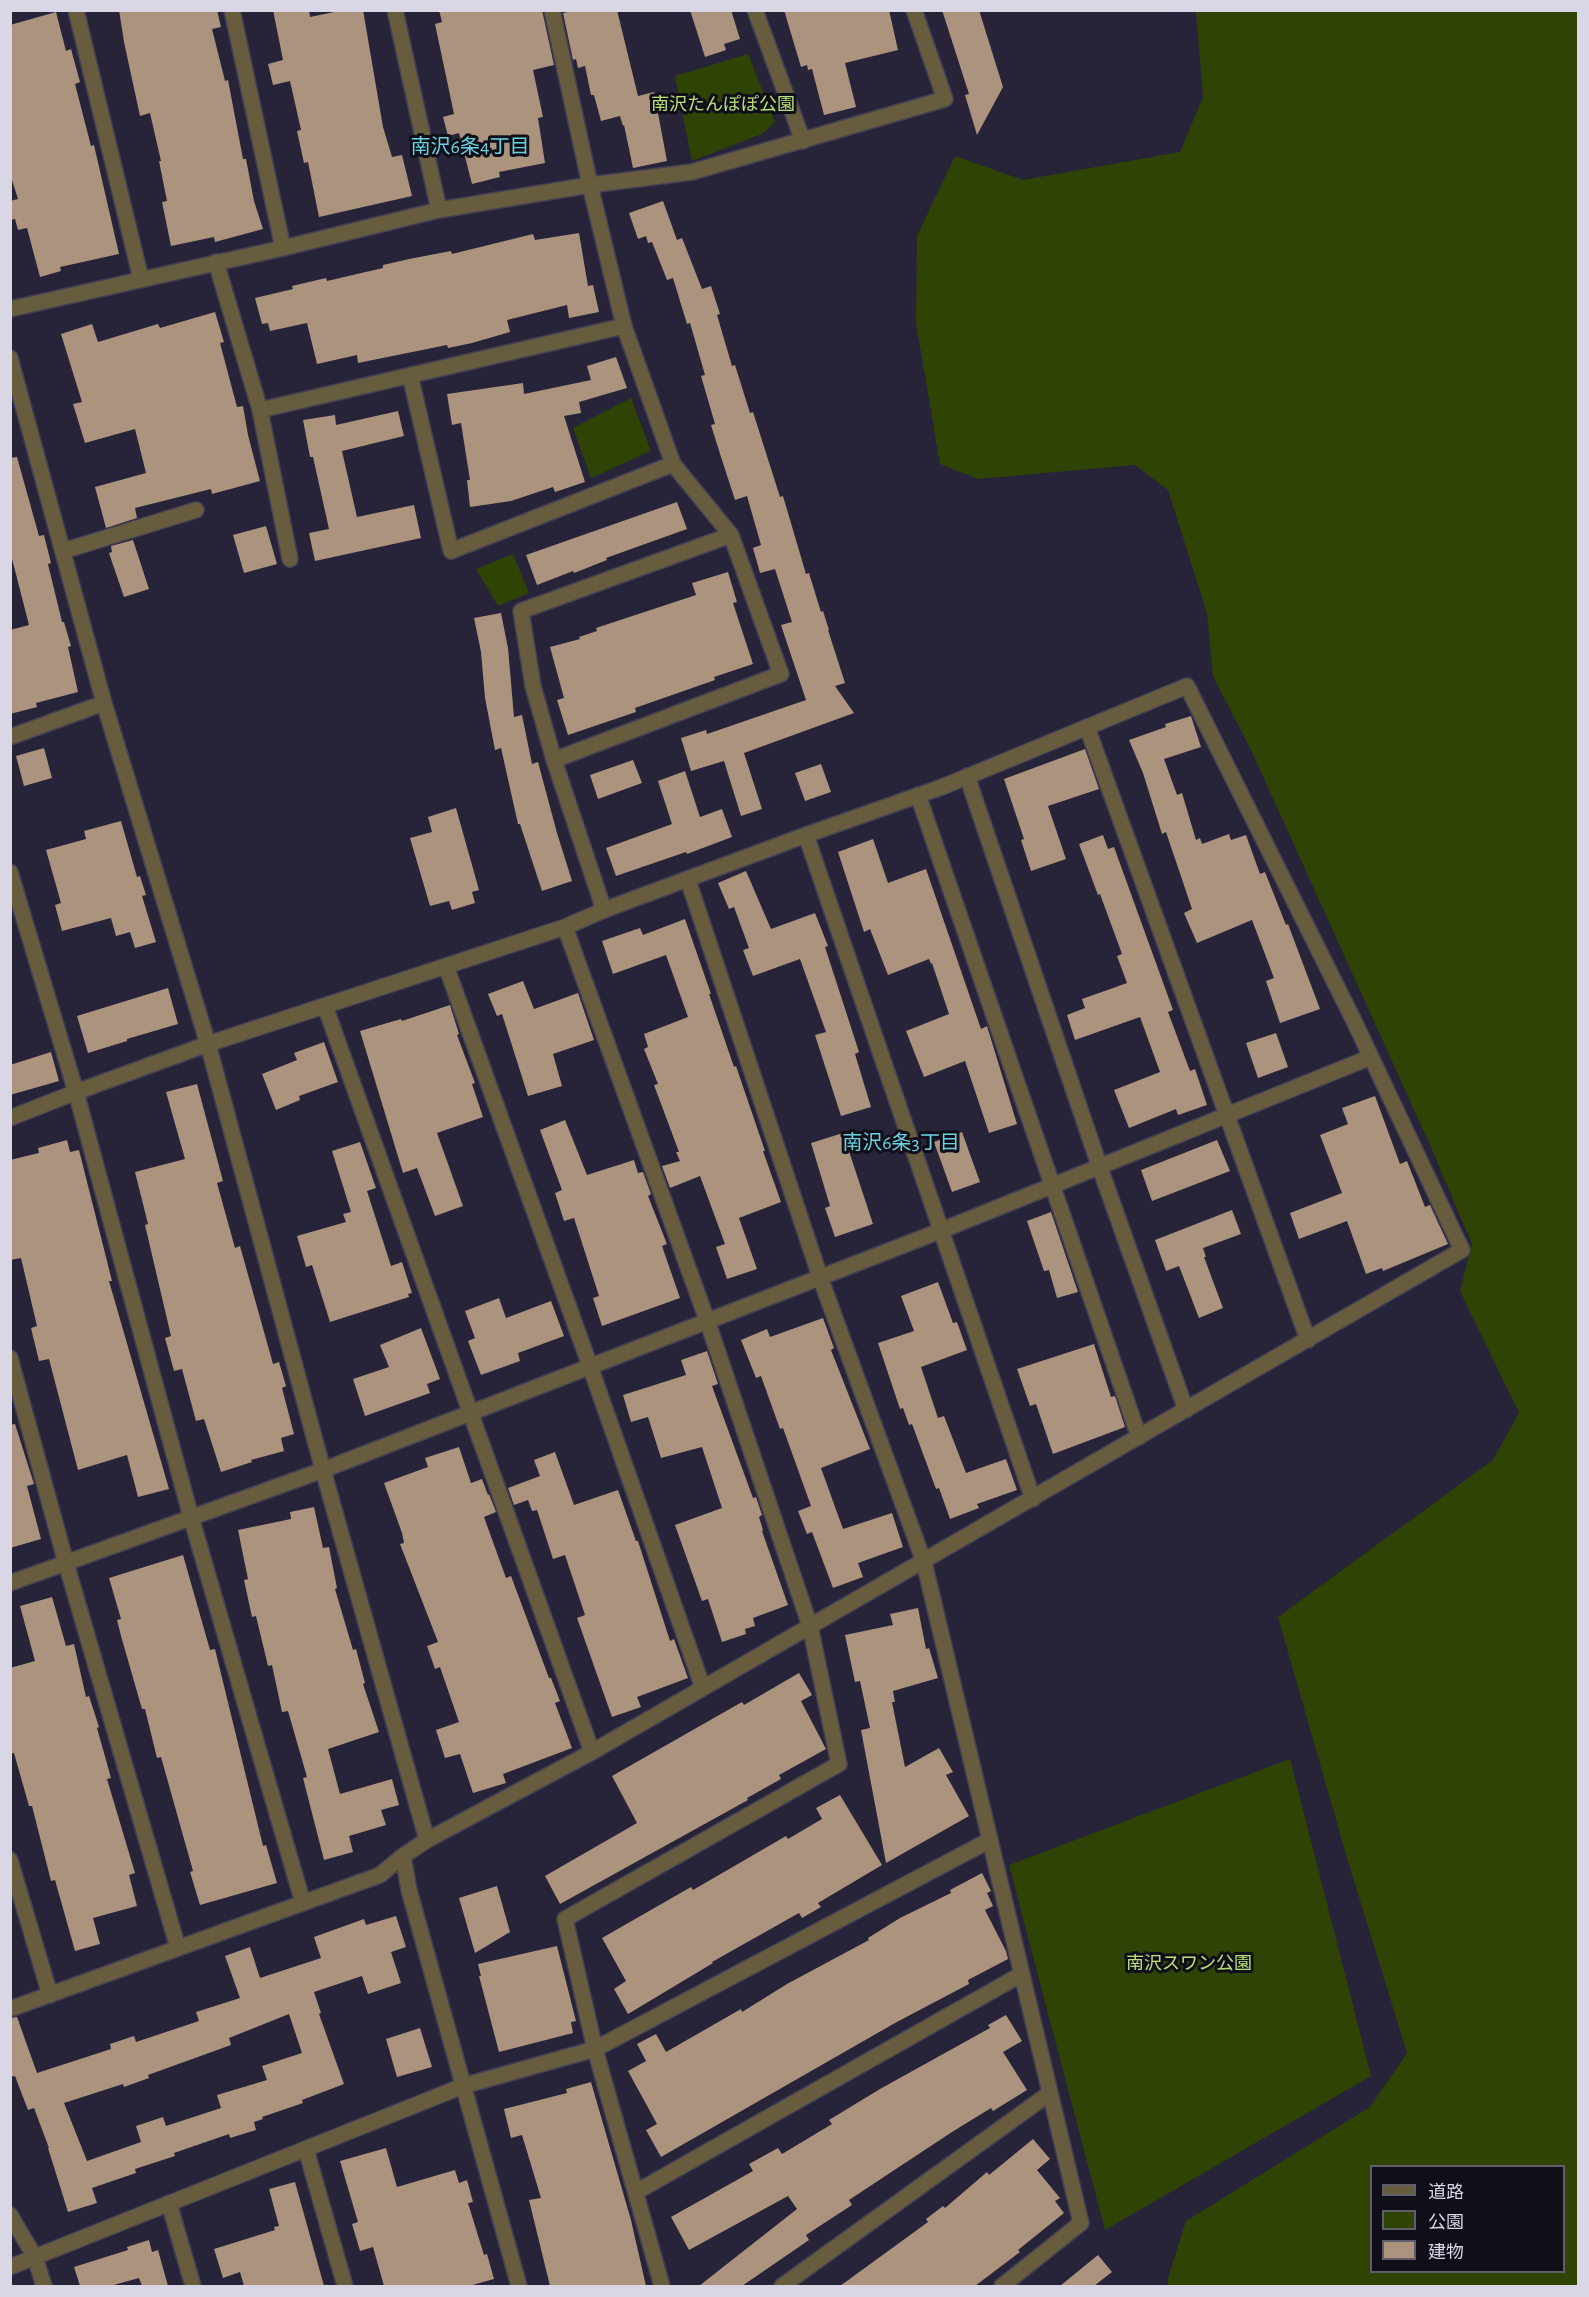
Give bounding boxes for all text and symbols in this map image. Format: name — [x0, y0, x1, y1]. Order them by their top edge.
park label: 南沢たんぽぽ公園 — [651, 94, 795, 116]
district label: 南沢6条4丁目 — [410, 135, 530, 159]
district label: 南沢6条3丁目 — [842, 1131, 960, 1155]
park label: 南沢スワン公園 — [1126, 1953, 1252, 1975]
legend — [1370, 2165, 1565, 2273]
text: 道路 — [1428, 2184, 1464, 2202]
text: 公園 — [1428, 2214, 1464, 2232]
text: 建物 — [1428, 2244, 1464, 2262]

